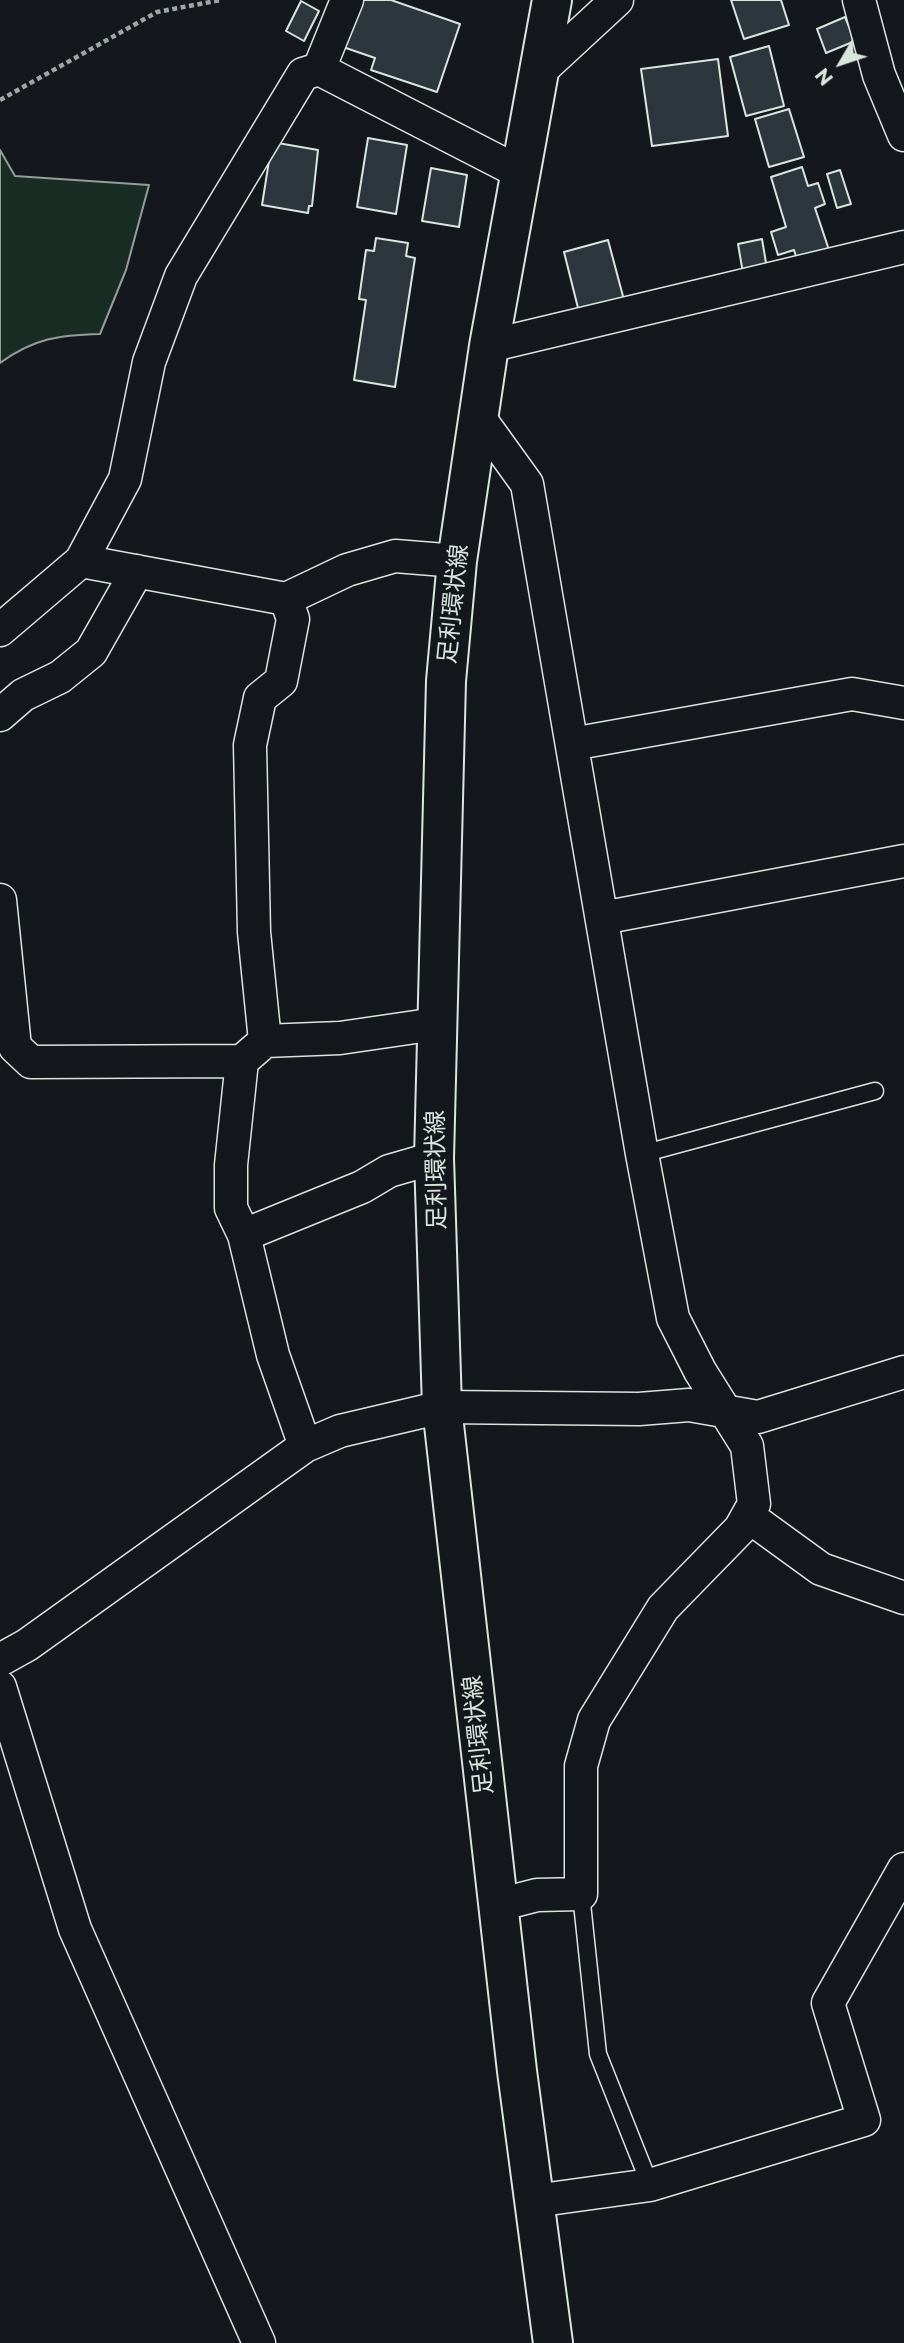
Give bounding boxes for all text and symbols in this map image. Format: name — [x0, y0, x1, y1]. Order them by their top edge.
north arrow — [806, 28, 876, 98]
text: N — [811, 63, 838, 90]
street label: 足利環状線 — [433, 543, 475, 665]
street label: 足利環状線 — [422, 1110, 452, 1230]
street label: 足利環状線 — [458, 1674, 500, 1796]

